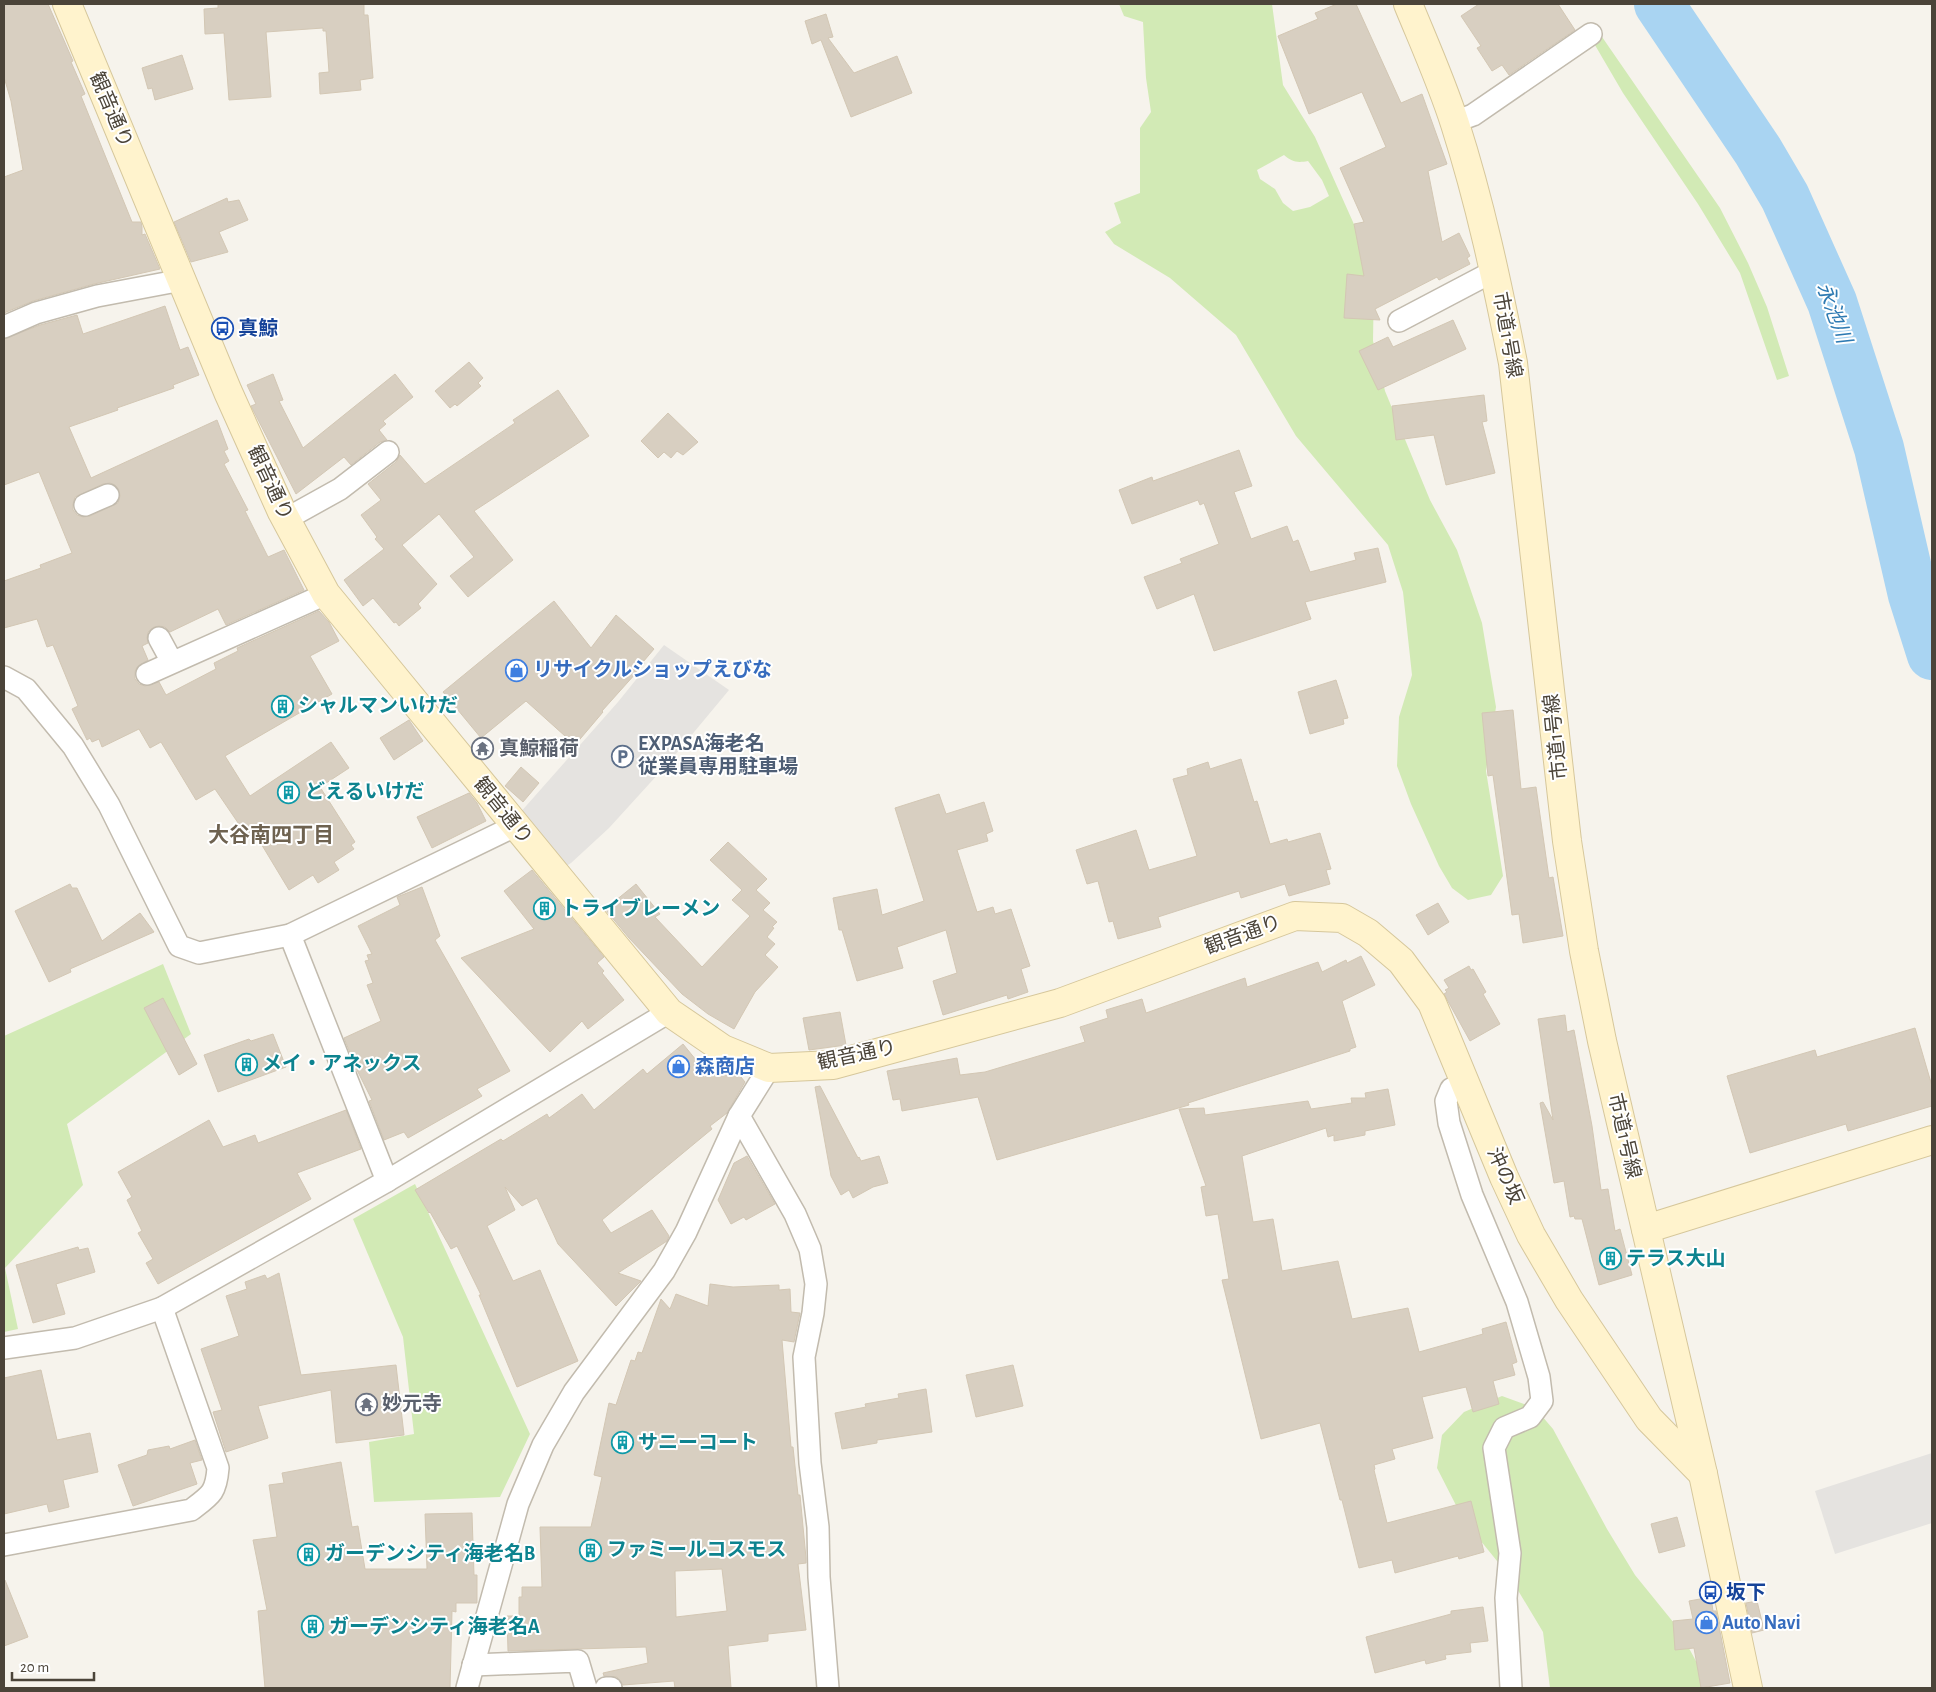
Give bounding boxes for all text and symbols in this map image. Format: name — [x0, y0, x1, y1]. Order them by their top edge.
street label: 観音通り — [86, 69, 137, 151]
water label: 永池川 — [1813, 279, 1856, 348]
street label: 市道1号線 — [1490, 290, 1526, 380]
bus stop icon: 真鯨 — [210, 317, 234, 341]
place label: 真鯨 — [238, 317, 278, 339]
street label: 観音通り — [244, 442, 297, 523]
shop icon: リサイクルショップえびな — [505, 658, 529, 682]
place label: リサイクルショップえびな — [533, 659, 772, 680]
street label: 市道1号線 — [1540, 693, 1570, 781]
building icon: シャルマンいけだ — [270, 694, 294, 718]
place label: シャルマンいけだ — [298, 695, 458, 716]
place label: EXPASA海老名 従業員専用駐車場 — [638, 732, 798, 777]
temple icon: 真鯨稲荷 — [471, 737, 495, 761]
place label: 真鯨稲荷 — [499, 737, 579, 759]
parking icon: EXPASA海老名 従業員専用駐車場 — [610, 744, 634, 768]
street label: 観音通り — [470, 773, 537, 848]
building icon: どえるいけだ — [277, 780, 301, 804]
place label: どえるいけだ — [305, 781, 424, 802]
district label: 大谷南四丁目 — [208, 824, 334, 846]
building icon: トライブレーメン — [533, 897, 557, 921]
place label: トライブレーメン — [561, 897, 720, 919]
street label: 観音通り — [1202, 911, 1284, 958]
street label: 観音通り — [816, 1036, 898, 1073]
building icon: メイ・アネックス — [234, 1052, 258, 1076]
place label: メイ・アネックス — [262, 1053, 421, 1074]
shop icon: 森商店 — [667, 1055, 691, 1079]
place label: 森商店 — [695, 1056, 755, 1077]
street label: 市道1号線 — [1604, 1091, 1645, 1181]
street label: 沖の坂 — [1484, 1144, 1527, 1207]
building icon: テラス大山 — [1598, 1247, 1622, 1271]
place label: テラス大山 — [1626, 1248, 1726, 1269]
temple icon: 妙元寺 — [354, 1392, 378, 1416]
place label: 妙元寺 — [382, 1393, 442, 1414]
building icon: サニーコート — [610, 1431, 634, 1455]
place label: サニーコート — [638, 1433, 758, 1453]
building icon: ファミールコスモス — [579, 1538, 603, 1562]
place label: ファミールコスモス — [607, 1540, 787, 1560]
building icon: ガーデンシティ海老名B — [297, 1542, 321, 1566]
place label: ガーデンシティ海老名B — [325, 1542, 535, 1564]
bus stop icon: 坂下 — [1698, 1581, 1722, 1605]
place label: 坂下 — [1726, 1582, 1766, 1603]
shop icon: Auto Navi — [1694, 1611, 1718, 1635]
place label: Auto Navi — [1722, 1613, 1801, 1633]
building icon: ガーデンシティ海老名A — [301, 1615, 325, 1639]
place label: ガーデンシティ海老名A — [329, 1615, 540, 1637]
scale bar — [12, 1650, 95, 1682]
text: 20 m — [20, 1660, 49, 1675]

